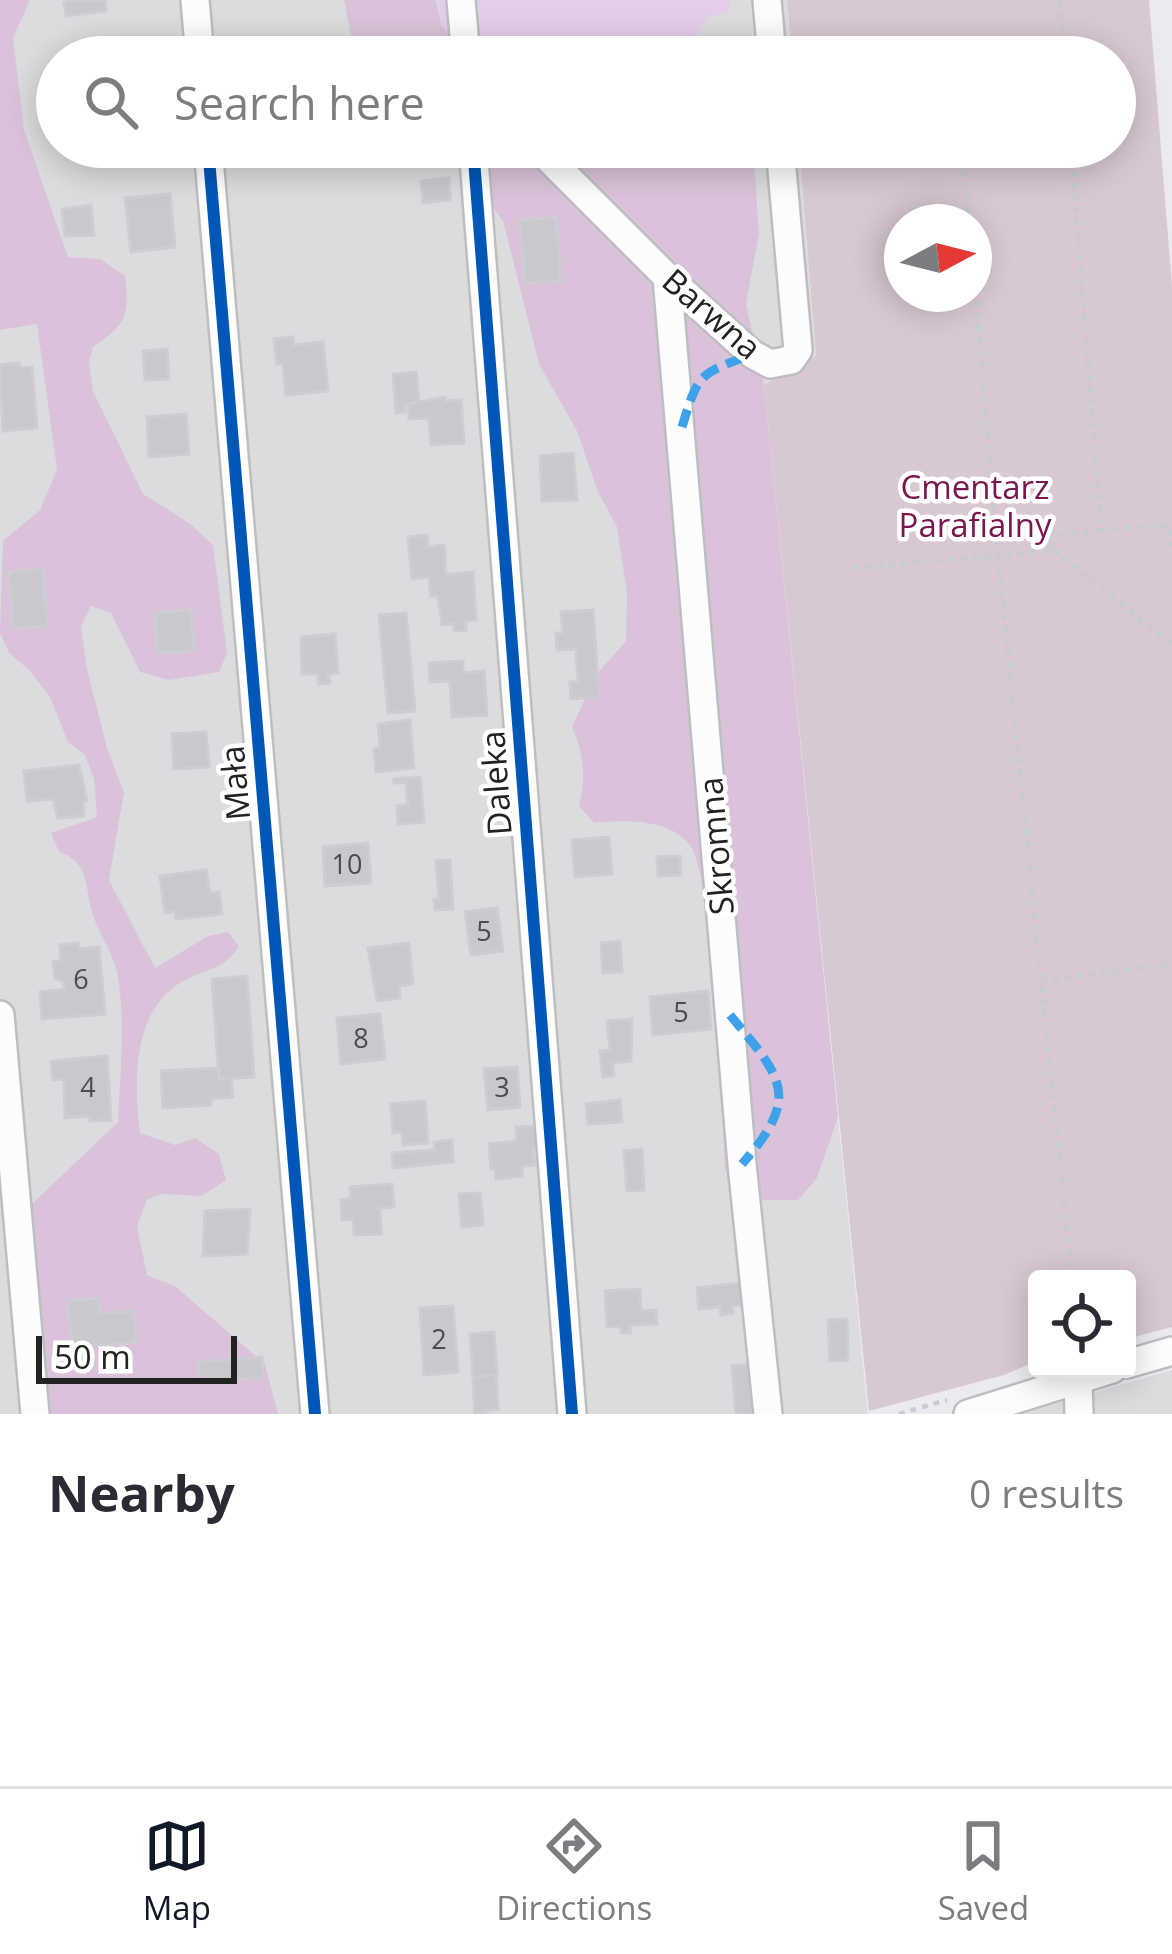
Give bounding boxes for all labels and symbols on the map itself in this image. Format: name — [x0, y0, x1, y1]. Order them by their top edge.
north arrow — [884, 204, 992, 312]
street label: Barwna — [653, 258, 771, 369]
park label: Cmentarz Parafialny — [899, 464, 1052, 547]
street label: Daleka — [469, 729, 522, 837]
street label: Mała — [209, 744, 260, 822]
street label: Skromna — [687, 775, 744, 917]
house number: 10 — [332, 845, 362, 882]
house number: 5 — [476, 912, 492, 949]
house number: 6 — [73, 960, 89, 997]
house number: 5 — [673, 993, 689, 1030]
house number: 8 — [353, 1019, 369, 1056]
house number: 4 — [80, 1068, 96, 1105]
house number: 3 — [494, 1068, 510, 1105]
house number: 2 — [431, 1320, 447, 1357]
scale bar — [36, 1330, 237, 1383]

